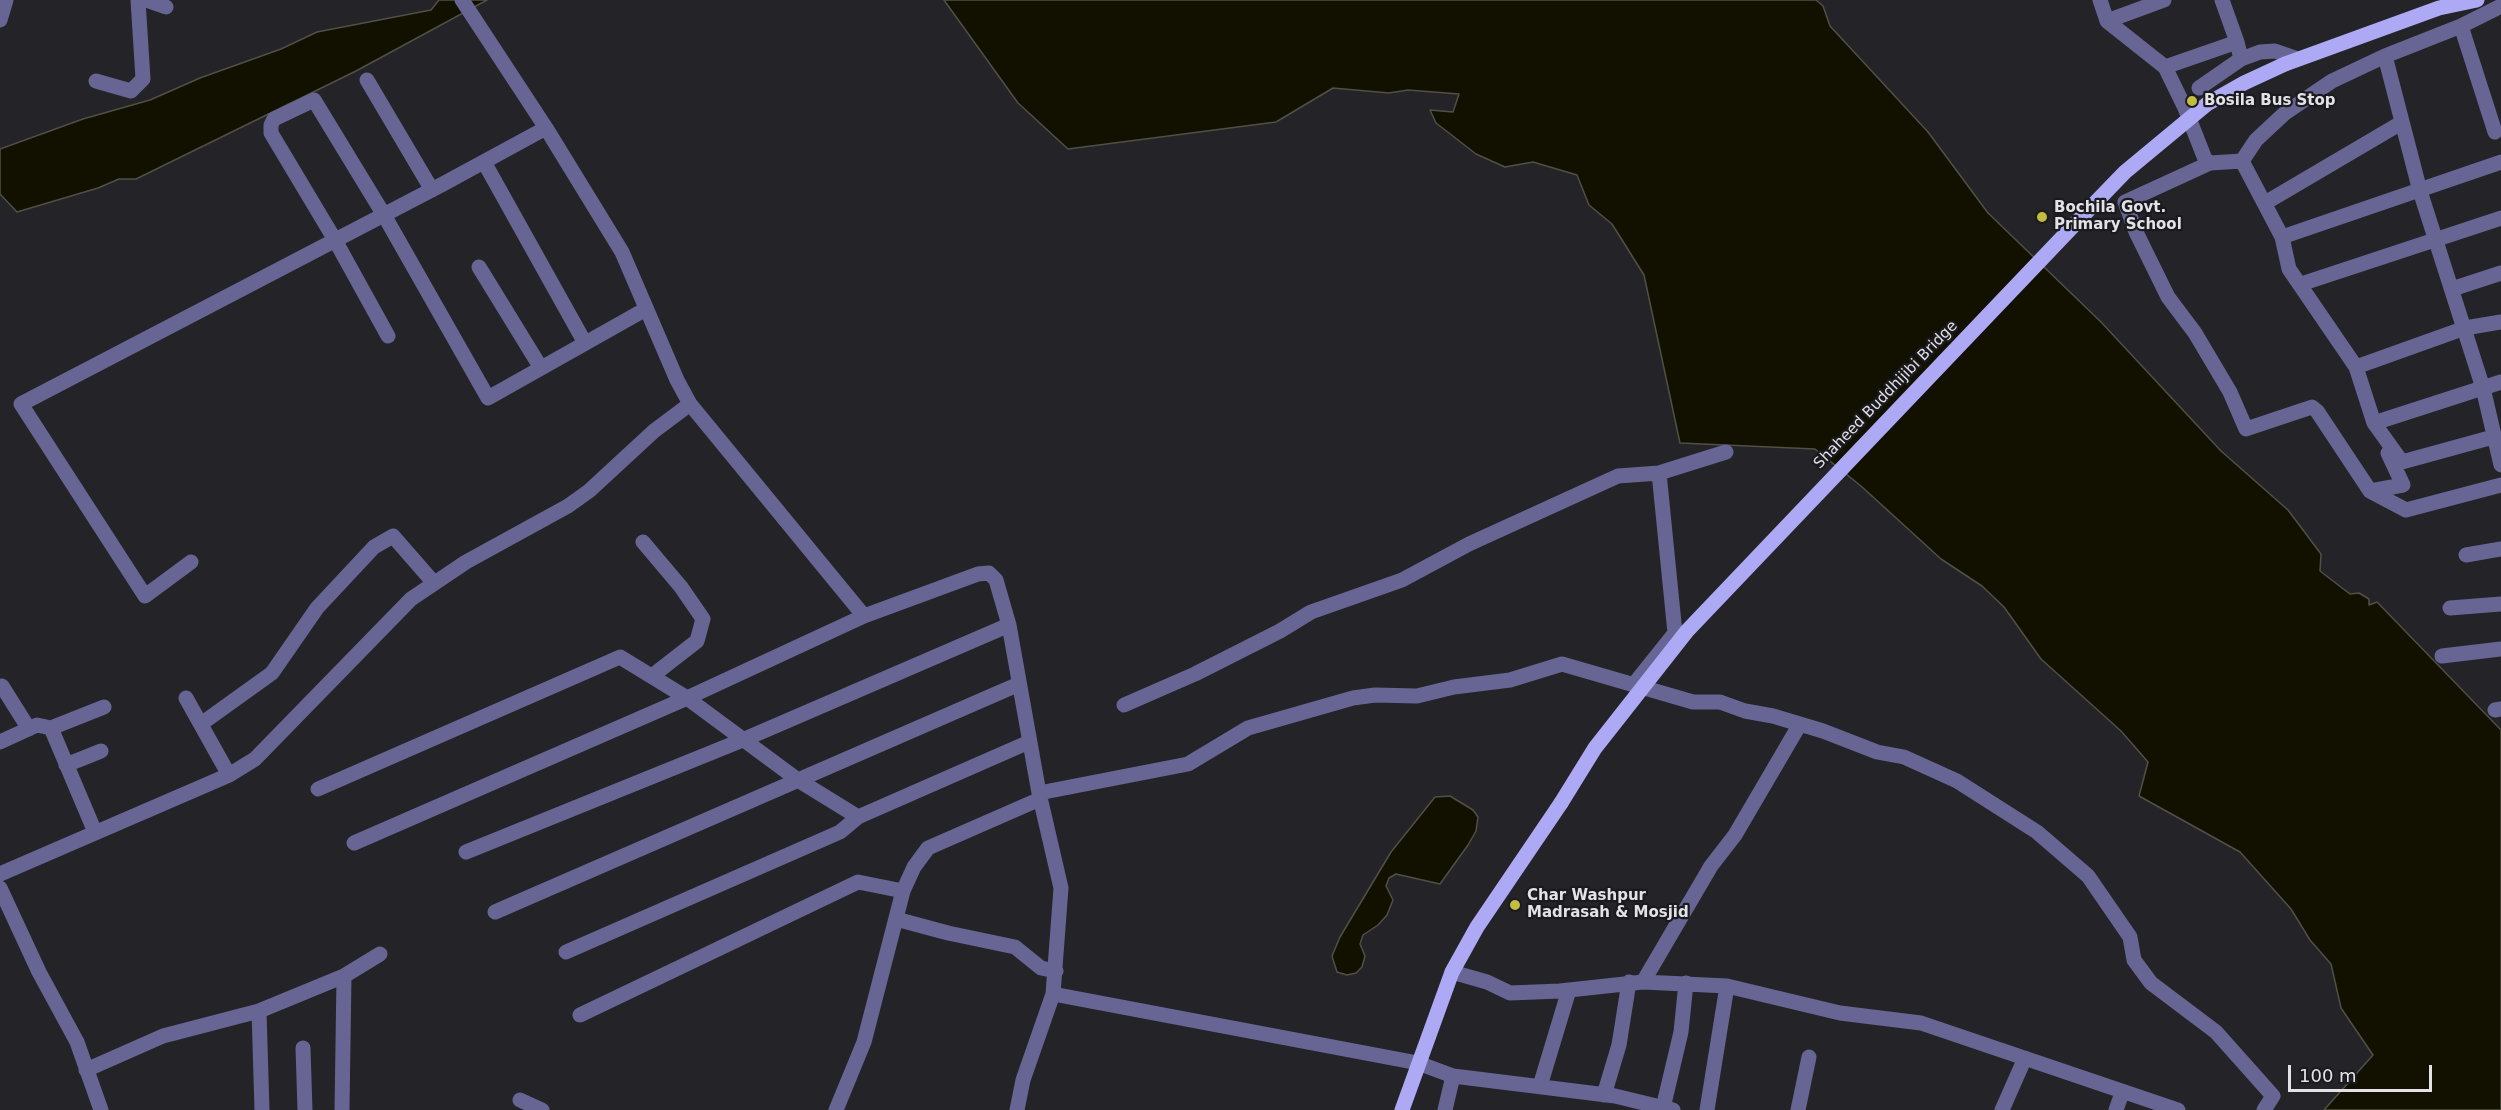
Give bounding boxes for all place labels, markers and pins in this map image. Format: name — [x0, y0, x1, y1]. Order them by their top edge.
place label: Bosila Bus Stop — [2204, 92, 2336, 110]
marker: Bosila Bus Stop — [2185, 94, 2199, 108]
place label: Bochila Govt. Primary School — [2054, 199, 2182, 234]
marker: Bochila Govt. Primary School — [2035, 210, 2049, 224]
place label: Char Washpur Madrasah & Mosjid — [1527, 887, 1689, 922]
marker: Char Washpur Madrasah & Mosjid — [1508, 898, 1522, 912]

